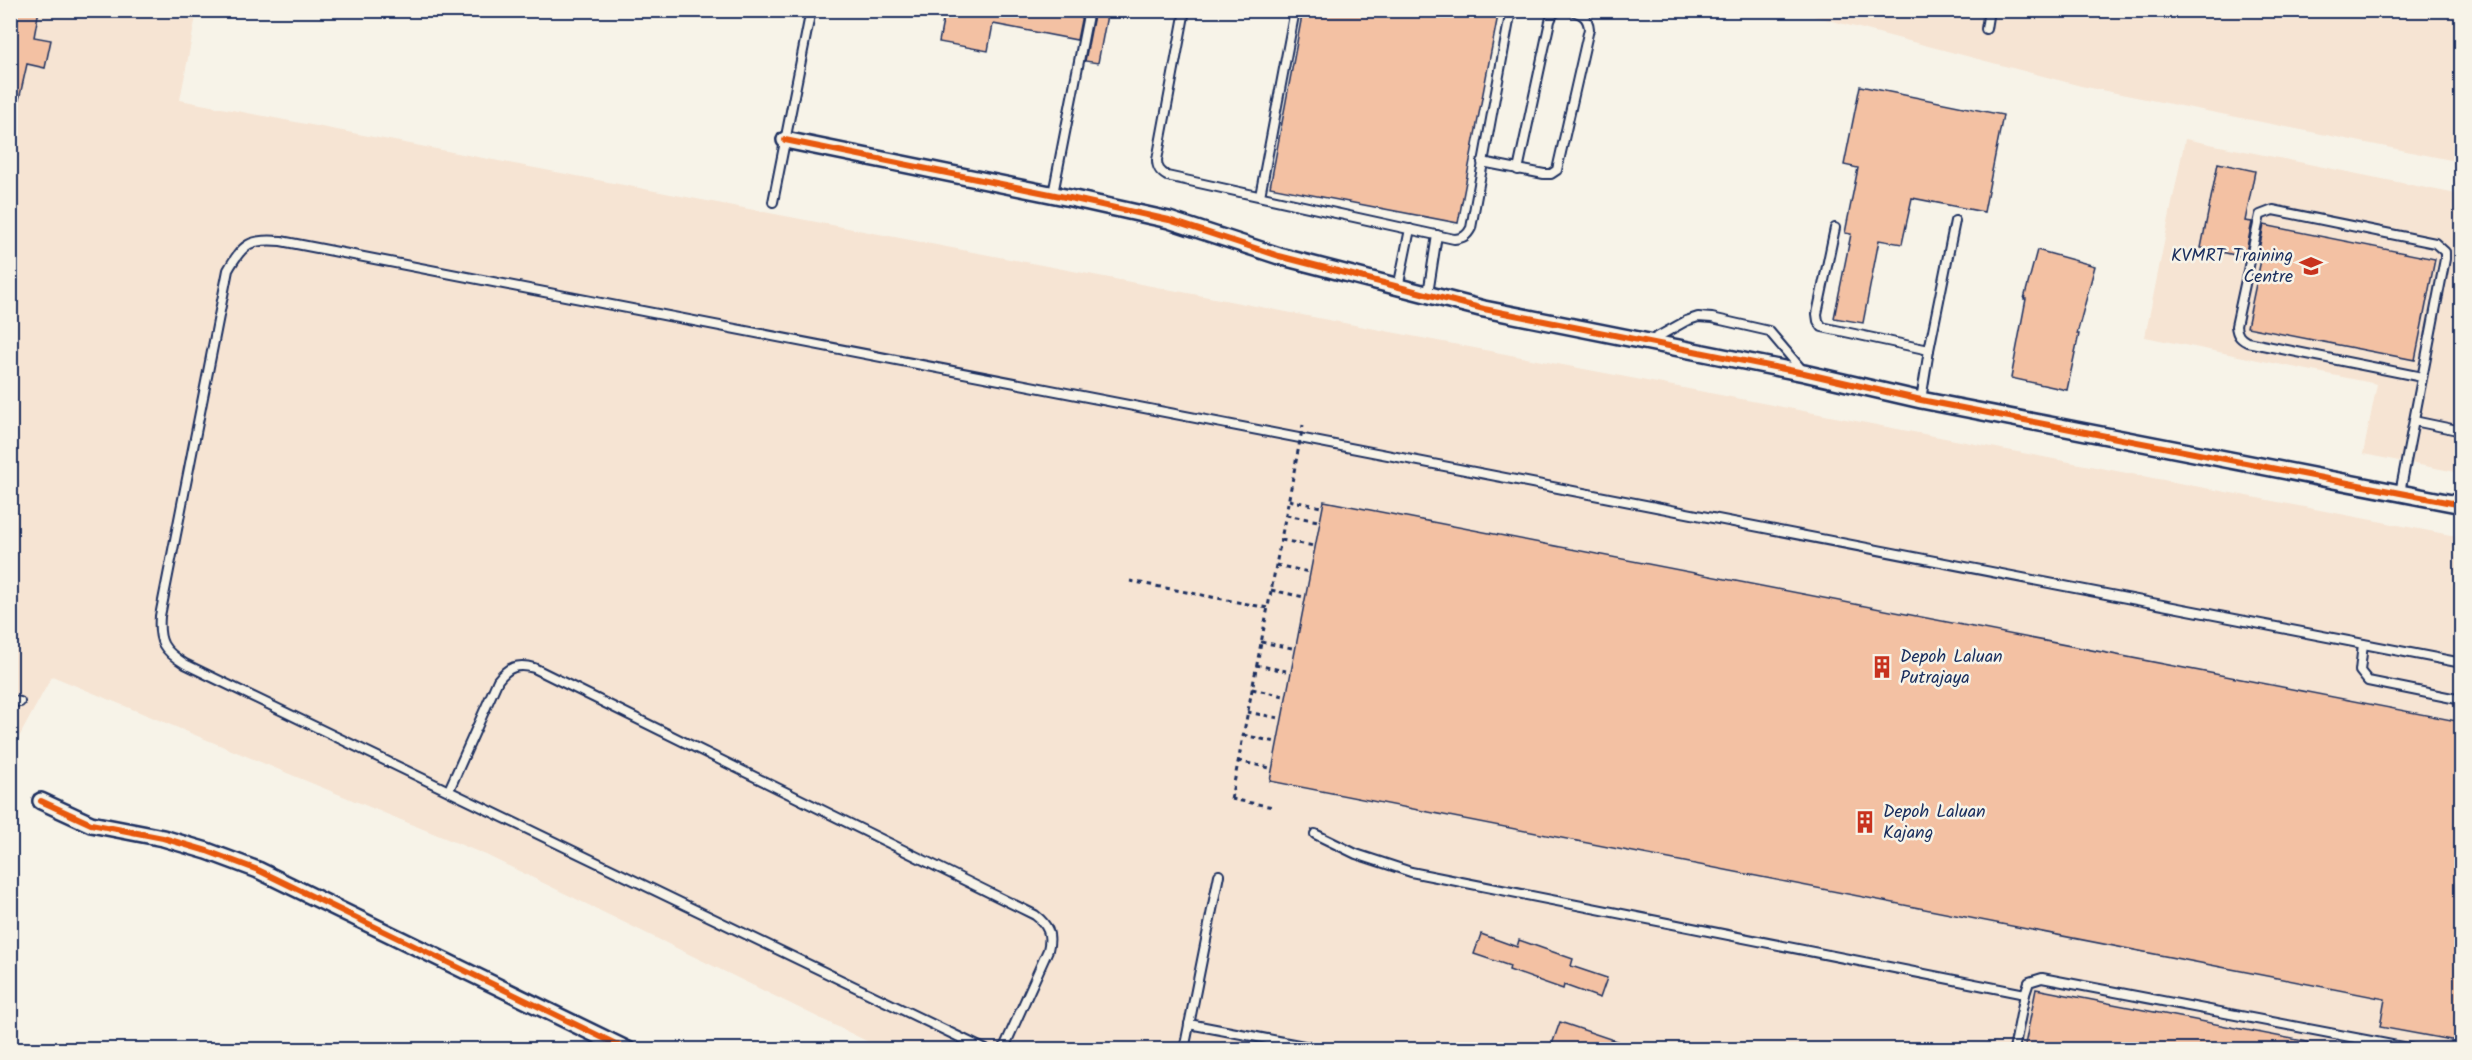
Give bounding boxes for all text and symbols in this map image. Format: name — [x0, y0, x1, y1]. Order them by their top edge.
place label: KVMRT Training Centre — [2171, 242, 2293, 292]
school or university icon: KVMRT Training Centre — [2298, 253, 2324, 279]
place label: Depoh Laluan Putrajaya — [1900, 643, 2003, 693]
building icon: Depoh Laluan Putrajaya — [1869, 654, 1895, 680]
place label: Depoh Laluan Kajang — [1883, 798, 1986, 848]
building icon: Depoh Laluan Kajang — [1852, 809, 1878, 835]

